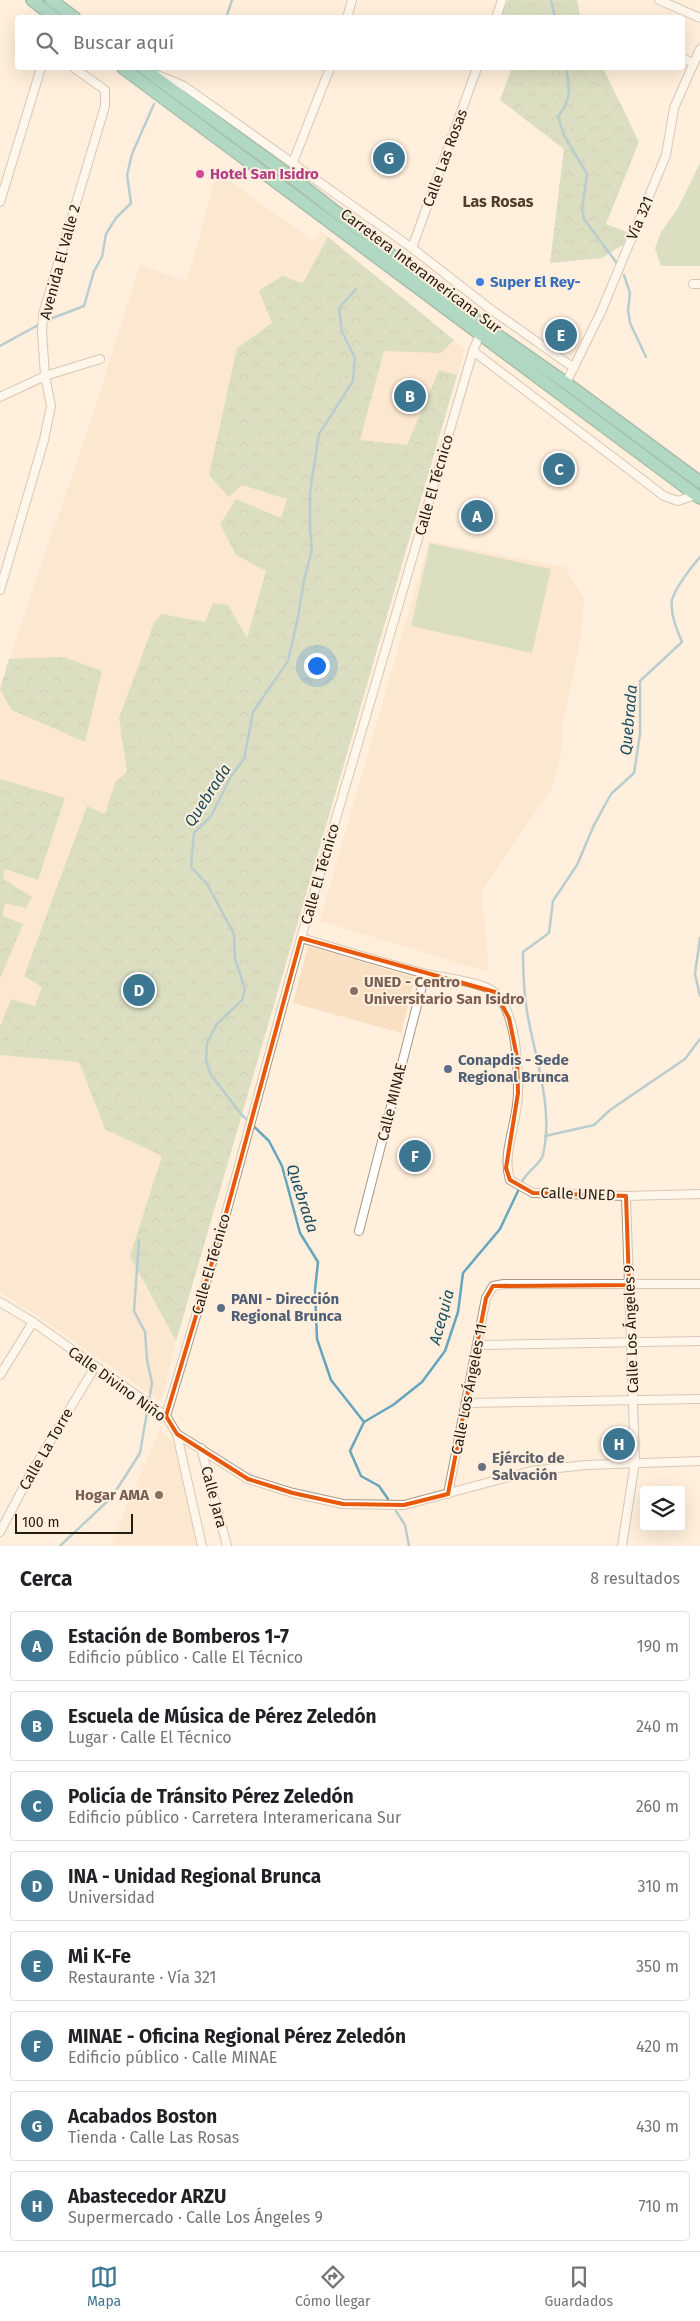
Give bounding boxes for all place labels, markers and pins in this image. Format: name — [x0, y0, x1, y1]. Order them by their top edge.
pin: G — [373, 139, 405, 177]
place label: Hotel San Isidro — [210, 165, 319, 183]
marker: Hotel San Isidro — [194, 168, 206, 180]
place label: Super El Rey- — [490, 273, 581, 291]
marker: Super El Rey- — [474, 276, 486, 288]
pin: E — [545, 316, 577, 354]
pin: B — [394, 377, 426, 415]
pin: C — [543, 450, 575, 488]
pin: A — [461, 497, 493, 535]
pin: D — [123, 971, 155, 1009]
place label: UNED - Centro Universitario San Isidro — [364, 973, 525, 1008]
marker: UNED - Centro Universitario San Isidro — [348, 985, 360, 997]
place label: Conapdis - Sede Regional Brunca — [458, 1051, 569, 1086]
marker: Conapdis - Sede Regional Brunca — [442, 1063, 454, 1075]
pin: F — [399, 1137, 431, 1175]
place label: PANI - Dirección Regional Brunca — [231, 1290, 342, 1325]
marker: PANI - Dirección Regional Brunca — [215, 1302, 227, 1314]
pin: H — [603, 1425, 635, 1463]
place label: Ejército de Salvación — [492, 1449, 564, 1484]
marker: Ejército de Salvación — [476, 1461, 488, 1473]
place label: Hogar AMA — [75, 1486, 150, 1504]
marker: Hogar AMA — [153, 1489, 165, 1501]

